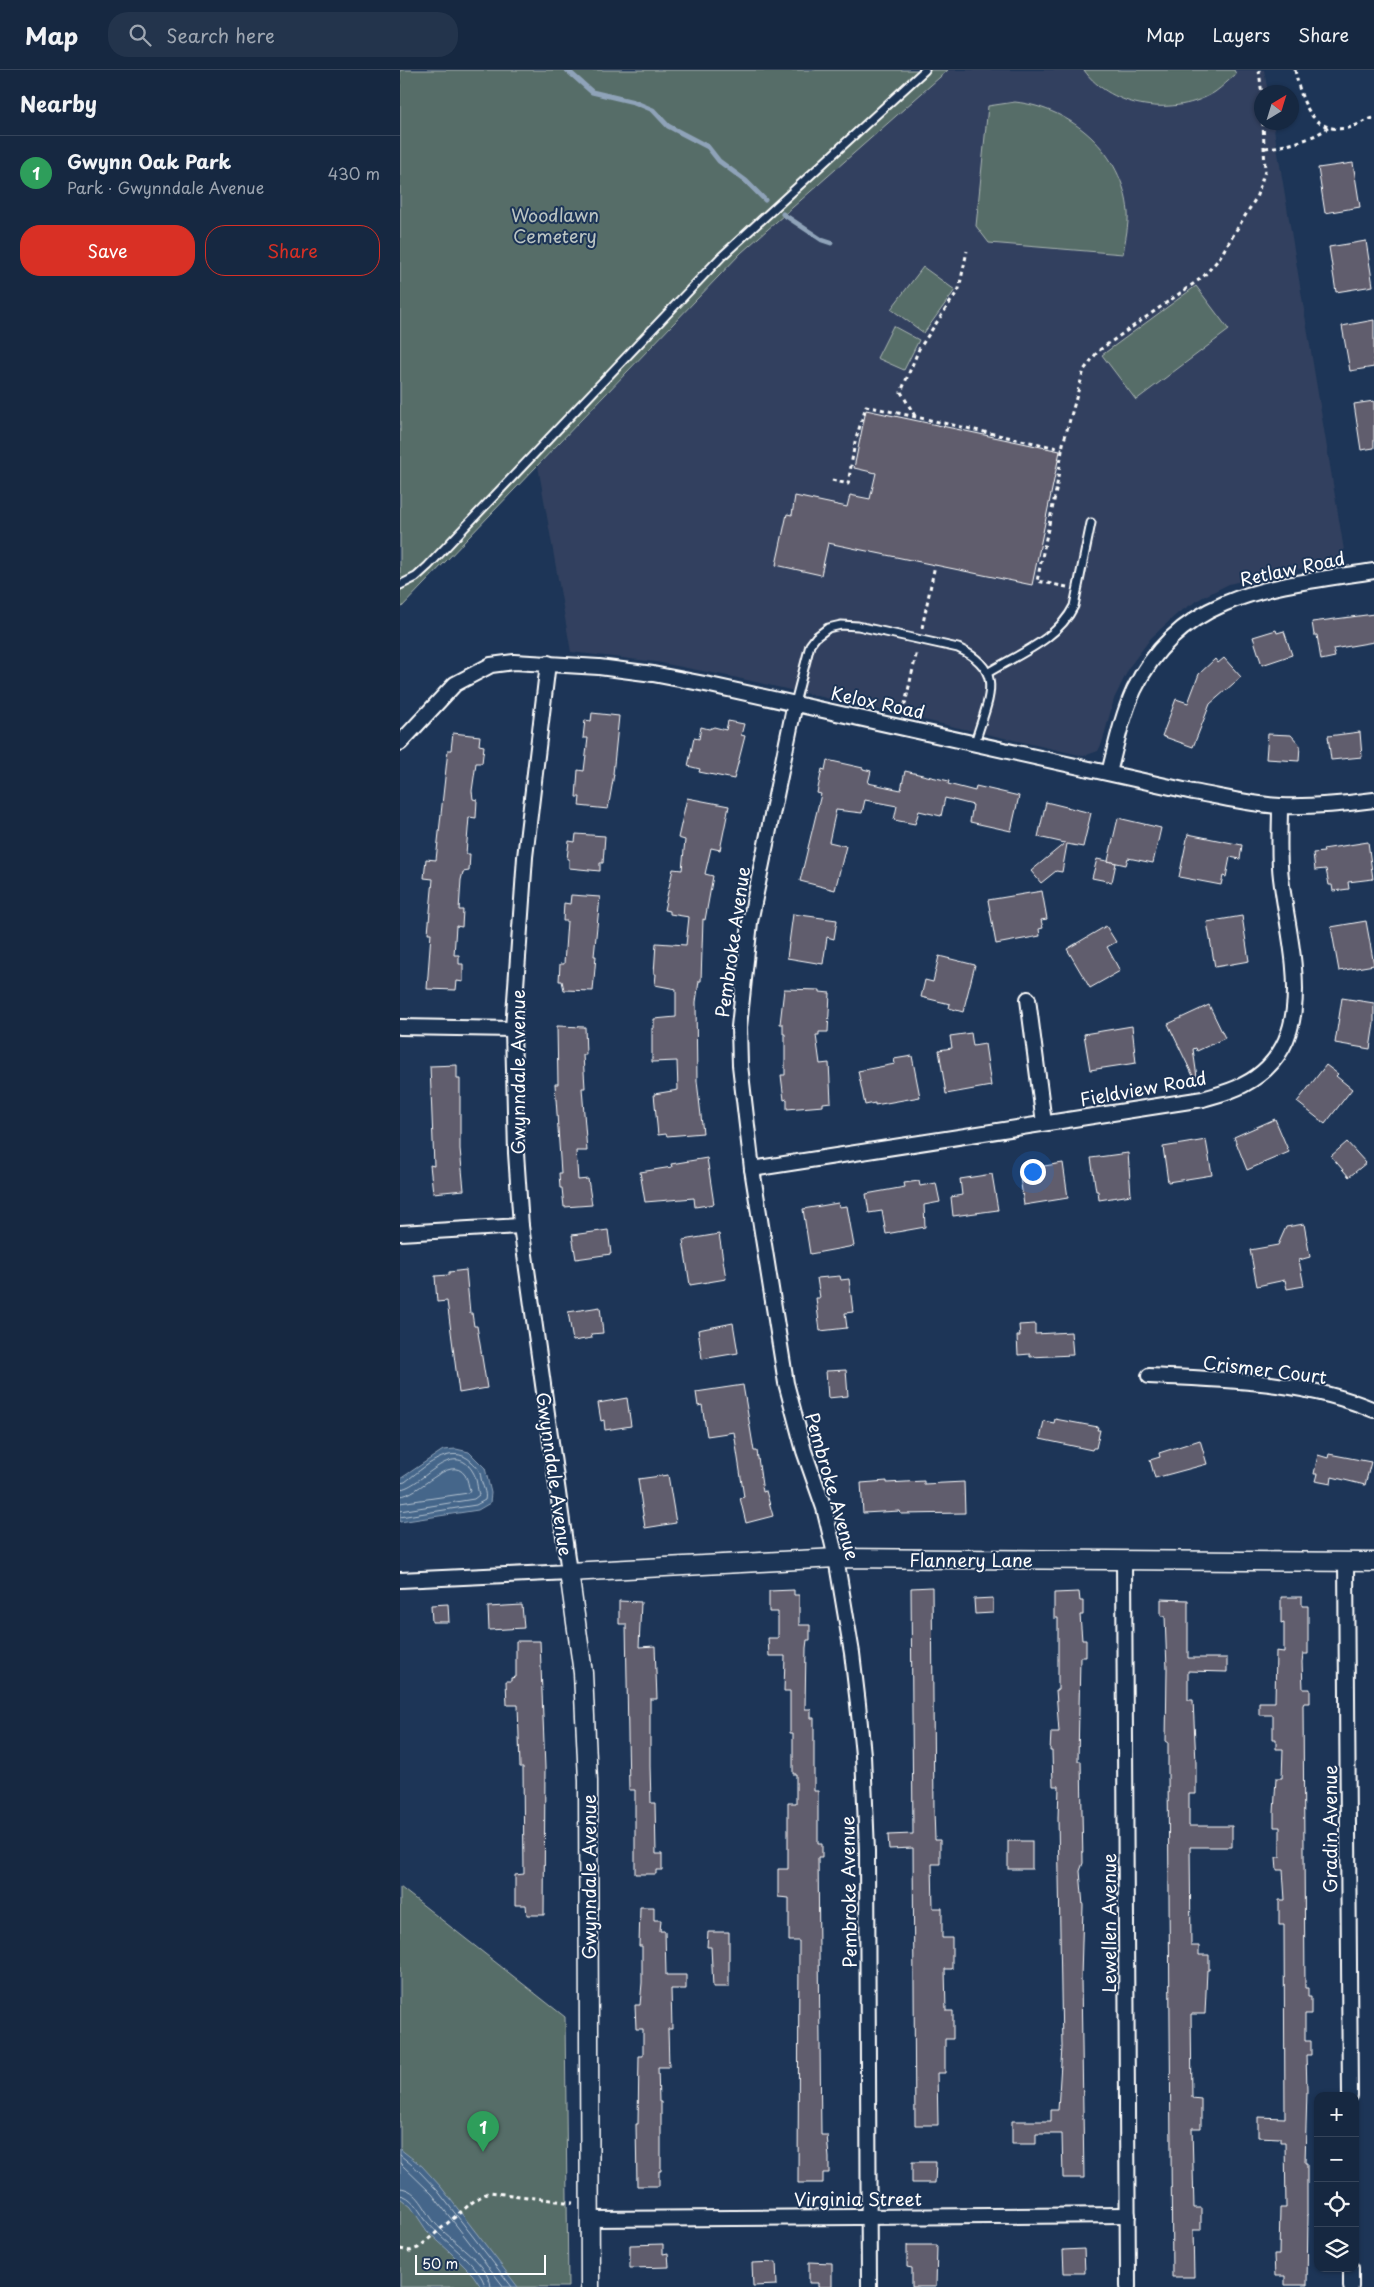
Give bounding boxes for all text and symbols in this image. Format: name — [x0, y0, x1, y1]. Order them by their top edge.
search box — [108, 12, 458, 57]
text: Map — [25, 17, 78, 53]
icon: search — [126, 21, 154, 49]
text: Search here — [166, 21, 275, 49]
text: Map — [1146, 21, 1185, 48]
text: Layers — [1213, 21, 1270, 48]
text: Share — [1298, 21, 1349, 48]
north arrow — [1254, 85, 1299, 130]
text: Nearby — [20, 87, 97, 119]
text: Gwynn Oak Park — [67, 147, 231, 175]
text: 1 — [32, 161, 40, 185]
text: 430 m — [328, 161, 380, 185]
text: Park · Gwynndale Avenue — [67, 175, 264, 199]
park label: Woodlawn Cemetery — [511, 201, 599, 249]
button: Save — [20, 225, 195, 276]
button: Share — [205, 225, 380, 276]
street label: Retlaw Road — [1237, 544, 1347, 592]
street label: Kelox Road — [829, 679, 927, 725]
street label: Pembroke Avenue — [708, 864, 756, 1019]
street label: Gwynndale Avenue — [504, 989, 531, 1155]
street label: Fieldview Road — [1078, 1064, 1208, 1112]
your location — [1020, 1159, 1046, 1185]
street label: Crismer Court — [1202, 1348, 1328, 1390]
street label: Gwynndale Avenue — [530, 1390, 580, 1558]
street label: Pembroke Avenue — [799, 1409, 867, 1563]
street label: Flannery Lane — [909, 1546, 1033, 1573]
street label: Gradin Avenue — [1316, 1765, 1343, 1893]
street label: Gwynndale Avenue — [575, 1794, 602, 1960]
street label: Pembroke Avenue — [833, 1815, 863, 1968]
street label: Lewellen Avenue — [1095, 1853, 1122, 1993]
map controls — [1314, 2092, 1359, 2272]
button: + — [1314, 2092, 1359, 2137]
pin: 1 — [467, 2111, 499, 2152]
button: − — [1314, 2137, 1359, 2182]
button: locate — [1314, 2182, 1359, 2227]
street label: Virginia Street — [794, 2185, 922, 2212]
button: layers — [1314, 2227, 1359, 2272]
scale bar — [415, 2252, 546, 2275]
text: 50 m — [422, 2253, 458, 2274]

